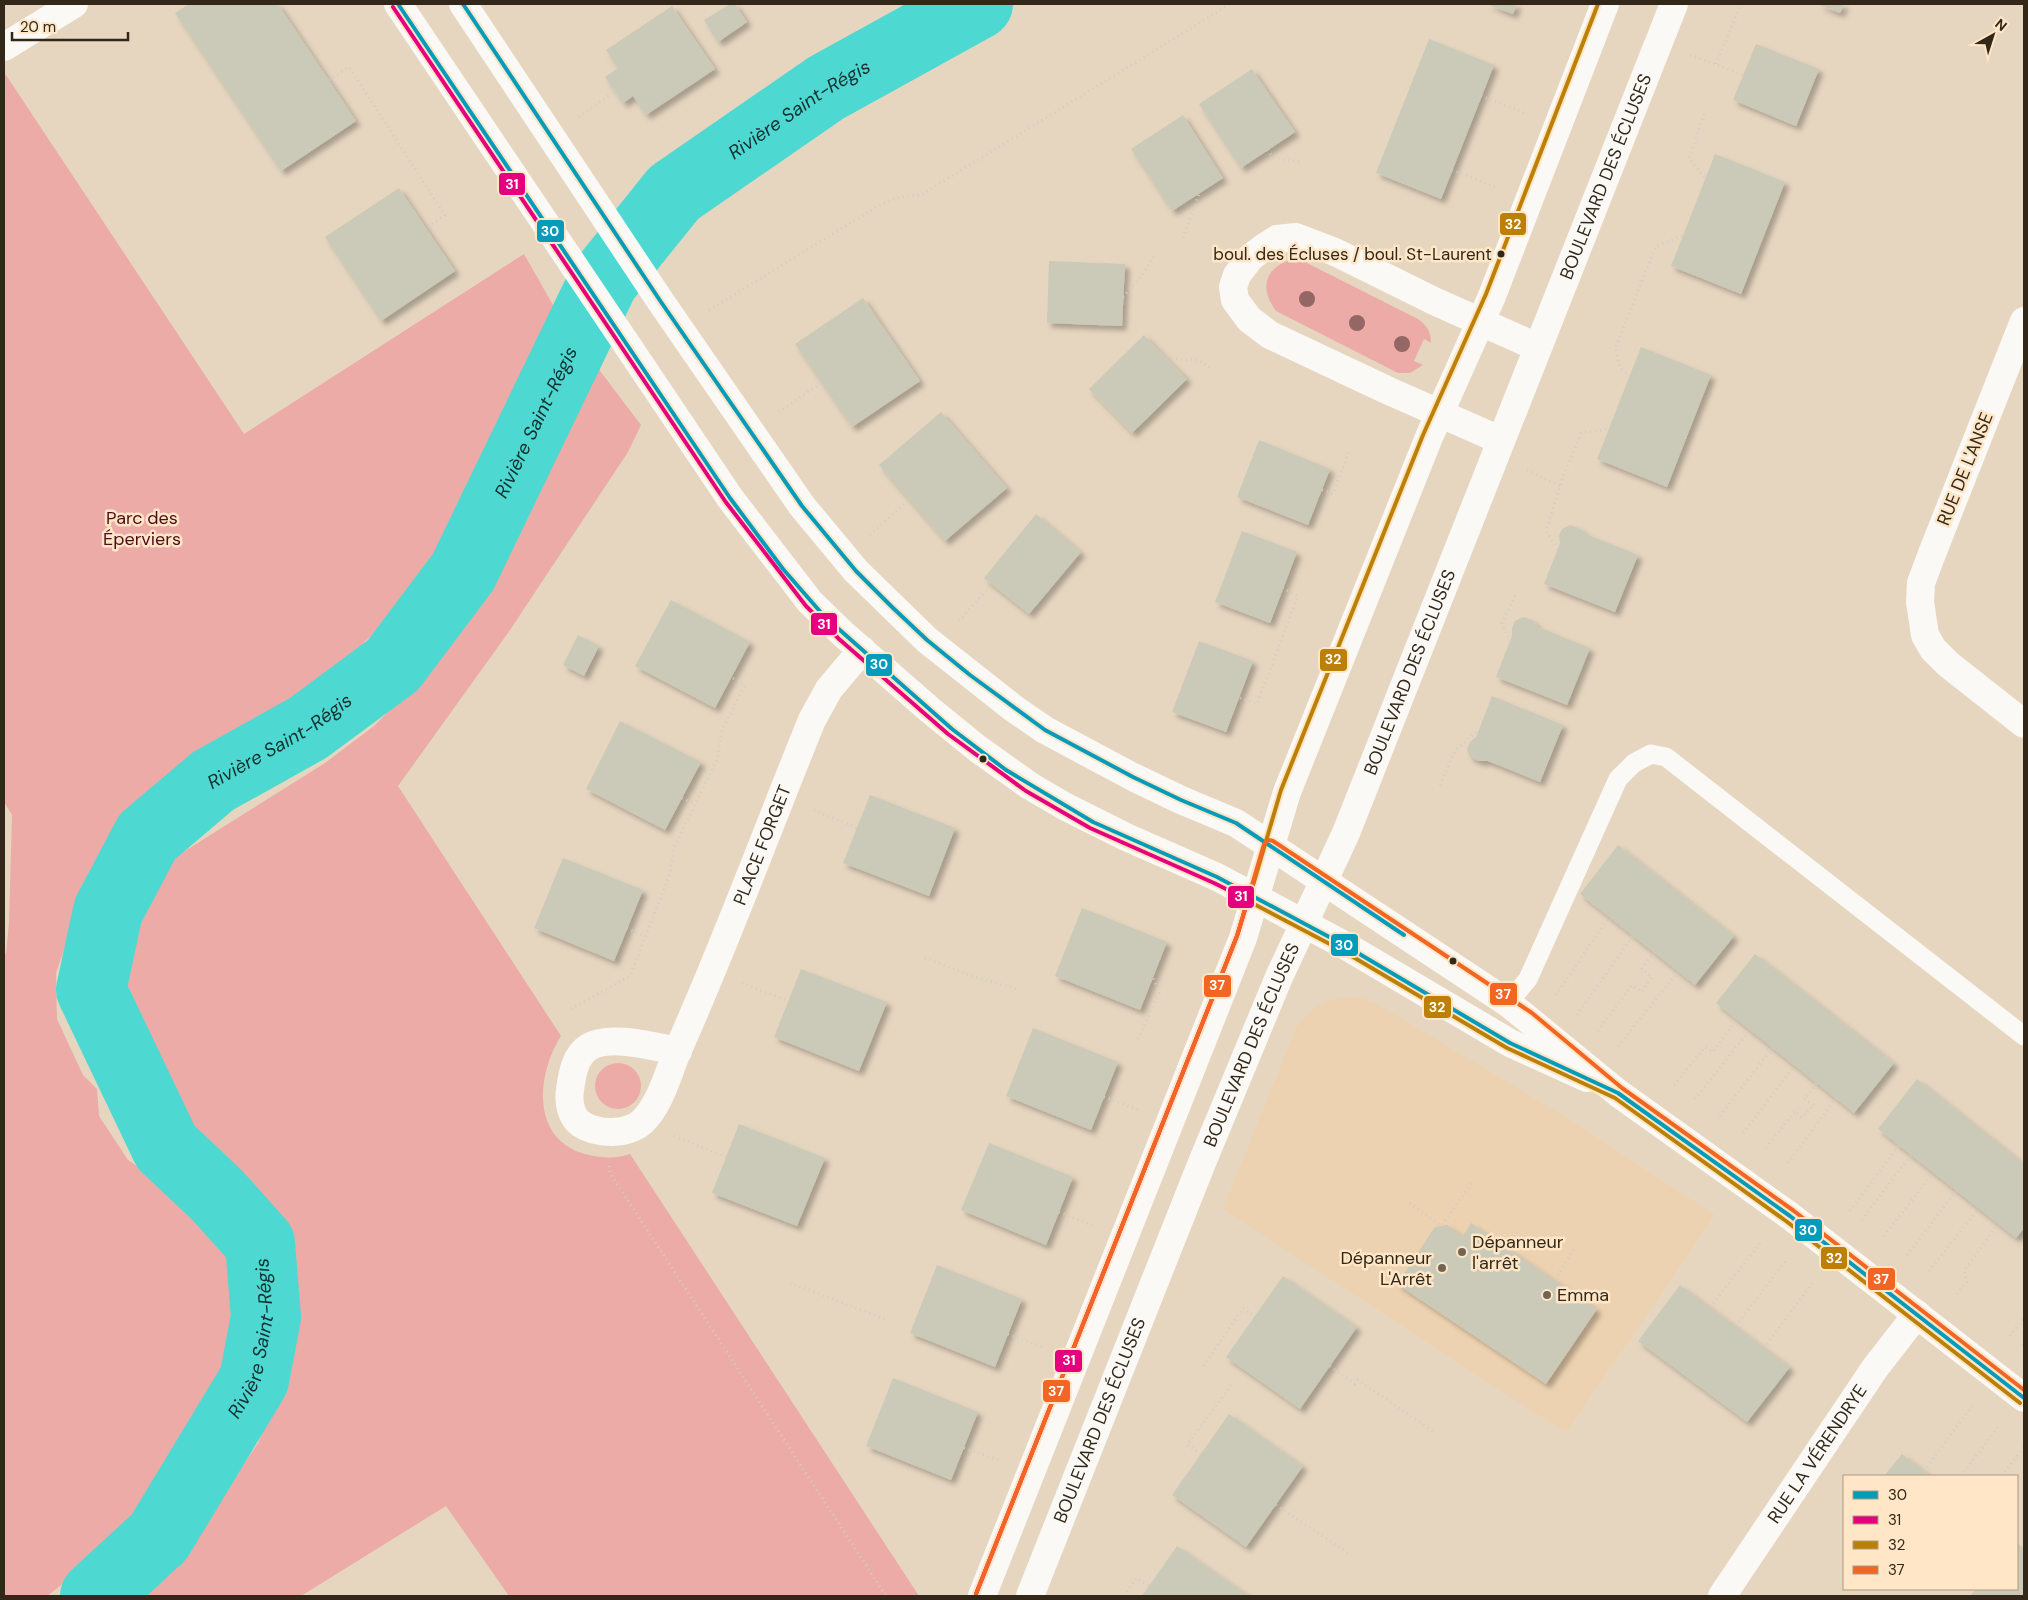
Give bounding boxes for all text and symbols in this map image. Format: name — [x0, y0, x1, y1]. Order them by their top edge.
scale bar — [12, 10, 129, 42]
north arrow — [1968, 10, 2018, 60]
text: N — [1992, 15, 2011, 35]
text: 20 m — [20, 17, 56, 37]
water label: Rivière Saint-Régis — [723, 54, 875, 165]
street label: BOULEVARD DES ÉCLUSES — [1554, 70, 1657, 283]
line badge: 31 — [498, 172, 526, 196]
text: 31 — [505, 175, 519, 193]
line badge: 32 — [1499, 212, 1527, 236]
text: 32 — [1505, 215, 1521, 233]
line badge: 30 — [536, 219, 565, 243]
text: 30 — [541, 222, 559, 240]
place label: boul. des Écluses / boul. St-Laurent — [1213, 243, 1492, 265]
marker: boul. des Écluses / boul. St-Laurent — [1496, 249, 1506, 259]
water label: Rivière Saint-Régis — [489, 342, 583, 502]
street label: RUE DE L'ANSE — [1931, 409, 1999, 529]
park label: Parc des Éperviers — [103, 506, 181, 551]
street label: BOULEVARD DES ÉCLUSES — [1358, 566, 1461, 778]
line badge: 31 — [810, 612, 838, 636]
text: 31 — [817, 615, 831, 633]
line badge: 32 — [1319, 648, 1348, 672]
text: 32 — [1325, 650, 1341, 668]
line badge: 30 — [865, 653, 893, 677]
text: 30 — [870, 655, 888, 673]
water label: Rivière Saint-Régis — [203, 688, 357, 795]
unlabelled marker — [978, 754, 988, 764]
street label: PLACE FORGET — [728, 781, 797, 909]
line badge: 31 — [1227, 885, 1255, 909]
text: 31 — [1234, 887, 1248, 905]
line badge: 30 — [1330, 933, 1359, 957]
text: 30 — [1335, 936, 1353, 954]
street label: BOULEVARD DES ÉCLUSES — [1198, 939, 1305, 1150]
unlabelled marker — [1448, 956, 1458, 966]
line badge: 37 — [1203, 974, 1232, 998]
text: 37 — [1209, 976, 1225, 994]
line badge: 37 — [1489, 982, 1518, 1006]
text: 37 — [1495, 985, 1511, 1003]
line badge: 32 — [1423, 995, 1452, 1019]
text: 32 — [1429, 998, 1445, 1016]
line badge: 30 — [1794, 1218, 1823, 1242]
text: 30 — [1799, 1221, 1817, 1239]
place label: Dépanneur l'arrêt — [1472, 1230, 1564, 1275]
place label: Dépanneur L'Arrêt — [1340, 1246, 1432, 1291]
marker: Dépanneur l'arrêt — [1456, 1246, 1468, 1258]
line badge: 32 — [1820, 1246, 1848, 1270]
text: 32 — [1826, 1249, 1842, 1267]
water label: Rivière Saint-Régis — [222, 1257, 279, 1423]
marker: Dépanneur L'Arrêt — [1436, 1262, 1448, 1274]
line badge: 37 — [1867, 1267, 1896, 1291]
text: 37 — [1873, 1270, 1889, 1288]
place label: Emma — [1557, 1283, 1609, 1307]
marker: Emma — [1541, 1289, 1553, 1301]
street label: BOULEVARD DES ÉCLUSES — [1048, 1314, 1151, 1527]
line badge: 31 — [1054, 1349, 1083, 1373]
text: 31 — [1062, 1351, 1076, 1369]
line badge: 37 — [1042, 1379, 1071, 1403]
street label: RUE LA VÉRENDRYE — [1762, 1380, 1873, 1528]
text: 37 — [1048, 1382, 1064, 1400]
legend — [1843, 1475, 2018, 1590]
text: 30 — [1888, 1485, 1907, 1505]
text: 31 — [1888, 1510, 1901, 1530]
text: 32 — [1888, 1535, 1906, 1555]
text: 37 — [1888, 1560, 1905, 1580]

